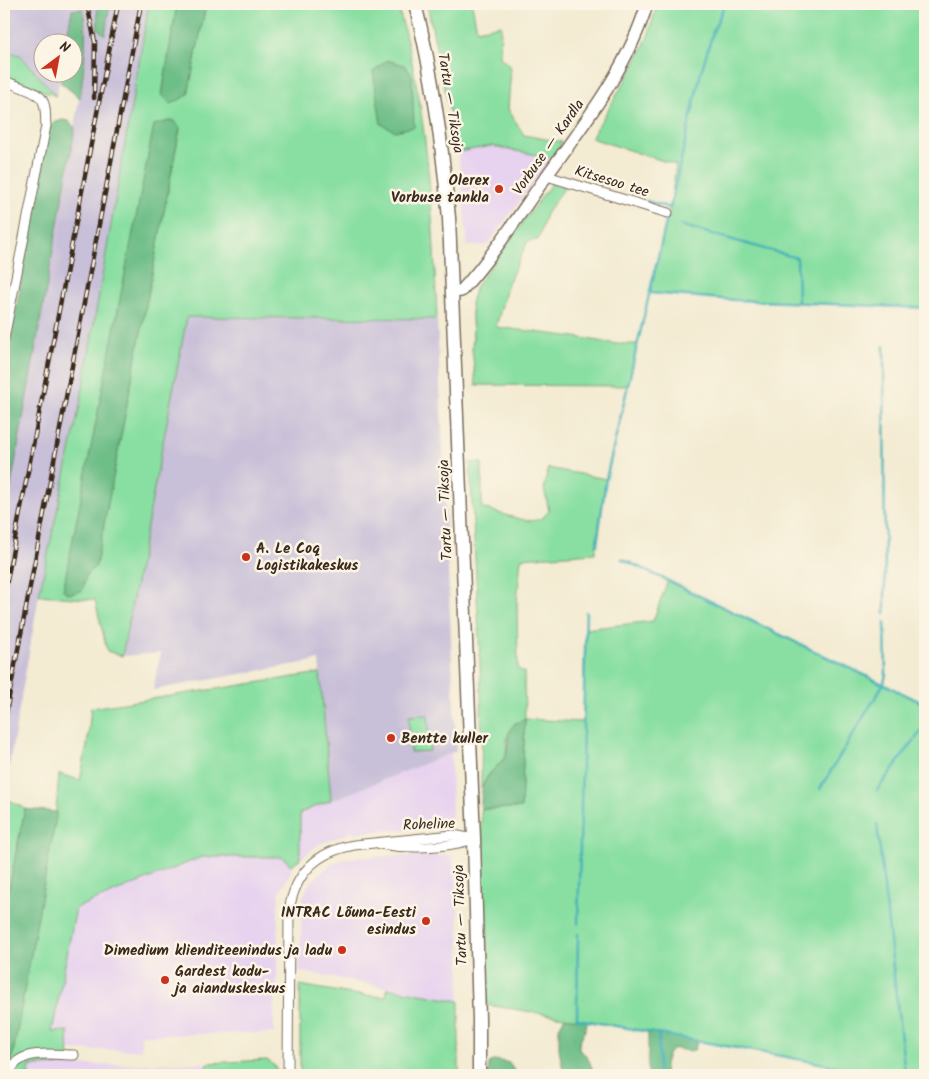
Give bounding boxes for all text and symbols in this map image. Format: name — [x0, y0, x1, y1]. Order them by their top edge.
north arrow — [32, 32, 82, 82]
text: N — [55, 36, 74, 60]
street label: Tartu — Tiksoja — [430, 51, 470, 155]
street label: Vorbuse — Kardla — [507, 94, 591, 201]
street label: Kitsesoo tee — [572, 159, 652, 205]
place label: Olerex Vorbuse tankla — [391, 169, 490, 210]
marker: Olerex Vorbuse tankla — [493, 183, 505, 195]
street label: Tartu — Tiksoja — [432, 459, 460, 561]
place label: A. Le Coq Logistikakeskus — [256, 537, 358, 578]
marker: A. Le Coq Logistikakeskus — [240, 551, 252, 563]
place label: Bentte kuller — [401, 727, 489, 751]
marker: Bentte kuller — [385, 732, 397, 744]
street label: Roheline — [402, 812, 456, 838]
street label: Tartu — Tiksoja — [447, 864, 475, 966]
place label: INTRAC Lõuna-Eesti esindus — [281, 901, 417, 942]
marker: INTRAC Lõuna-Eesti esindus — [420, 915, 432, 927]
place label: Dimedium klienditeenindus ja ladu — [104, 939, 333, 963]
marker: Dimedium klienditeenindus ja ladu — [336, 944, 348, 956]
place label: Gardest kodu- ja aianduskeskus — [171, 960, 286, 1001]
marker: Gardest kodu- ja aianduskeskus — [159, 974, 171, 986]

